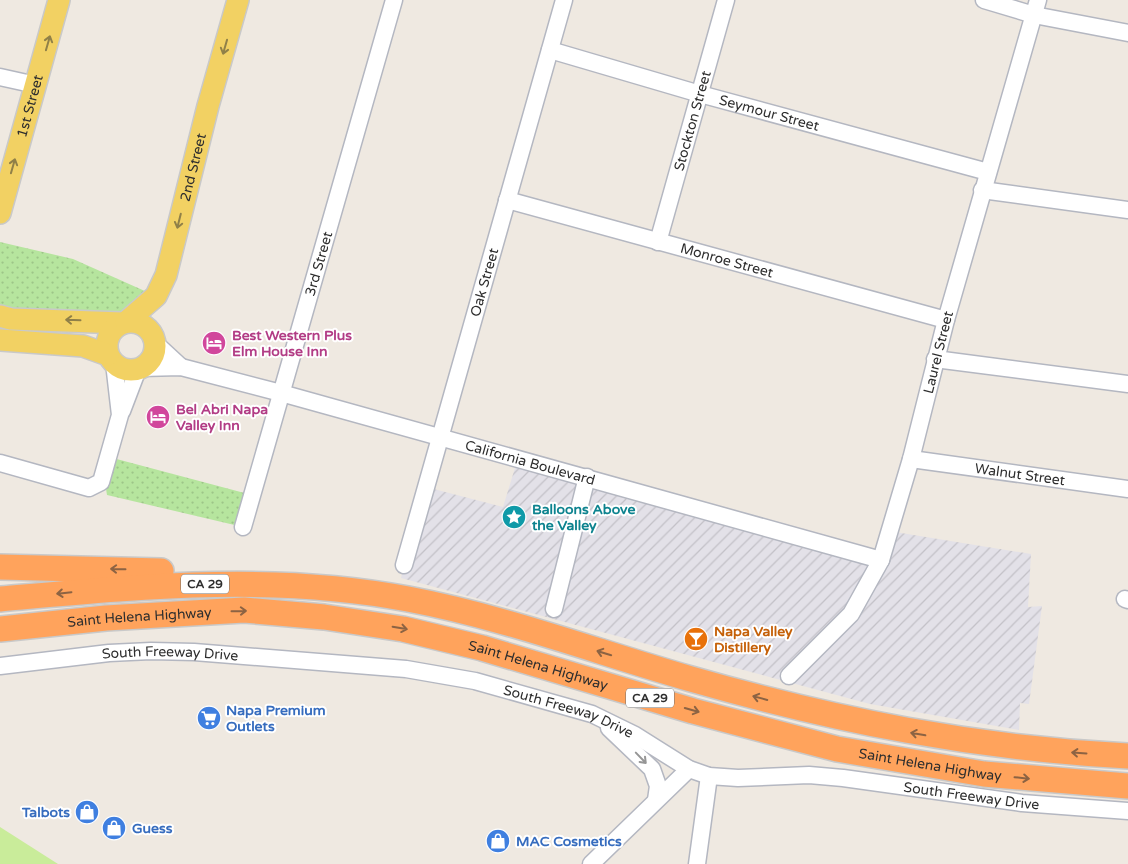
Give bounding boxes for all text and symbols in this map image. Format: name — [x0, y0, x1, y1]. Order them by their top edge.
one-way arrow — [43, 35, 53, 51]
one-way arrow — [219, 39, 229, 55]
street label: Stockton Street — [670, 68, 714, 173]
street label: 1st Street — [13, 72, 47, 139]
street label: Seymour Street — [717, 91, 822, 135]
street label: 2nd Street — [176, 131, 210, 203]
one-way arrow — [9, 158, 18, 174]
one-way arrow — [174, 213, 184, 229]
street label: 3rd Street — [301, 229, 336, 298]
street label: Monroe Street — [679, 239, 776, 281]
street label: Oak Street — [466, 245, 502, 318]
street label: Laurel Street — [919, 308, 957, 395]
one-way arrow — [65, 316, 81, 325]
place label: Best Western Plus Elm House Inn — [232, 327, 352, 360]
hotel icon: Best Western Plus Elm House Inn — [201, 330, 227, 356]
place label: Bel Abri Napa Valley Inn — [176, 401, 268, 434]
hotel icon: Bel Abri Napa Valley Inn — [145, 404, 171, 430]
street label: California Boulevard — [463, 436, 597, 489]
street label: Walnut Street — [974, 459, 1067, 489]
place label: Balloons Above the Valley — [531, 501, 635, 534]
place icon: Balloons Above the Valley — [501, 504, 527, 530]
one-way arrow — [110, 565, 126, 574]
road number: CA 29 — [181, 574, 229, 594]
one-way arrow — [56, 588, 72, 598]
street label: Saint Helena Highway — [66, 603, 213, 630]
one-way arrow — [230, 606, 247, 616]
place label: Napa Valley Distillery — [714, 623, 793, 656]
one-way arrow — [392, 624, 408, 634]
bar icon: Napa Valley Distillery — [683, 626, 709, 652]
street label: Saint Helena Highway — [467, 637, 610, 694]
street label: South Freeway Drive — [101, 642, 239, 664]
one-way arrow — [596, 647, 612, 657]
street label: South Freeway Drive — [502, 681, 636, 742]
road number: CA 29 — [626, 688, 674, 708]
one-way arrow — [752, 693, 768, 702]
place label: Napa Premium Outlets — [226, 702, 326, 735]
supermarket icon: Napa Premium Outlets — [196, 705, 222, 731]
one-way arrow — [683, 706, 699, 716]
one-way arrow — [910, 728, 926, 738]
street label: Saint Helena Highway — [858, 744, 1003, 784]
one-way arrow — [1072, 748, 1088, 758]
one-way arrow — [635, 752, 647, 764]
one-way arrow — [1013, 773, 1029, 783]
street label: South Freeway Drive — [903, 778, 1040, 813]
shop icon: Talbots — [74, 799, 100, 825]
place label: Talbots — [21, 804, 70, 821]
shop icon: Guess — [101, 815, 127, 841]
place label: Guess — [132, 820, 173, 837]
shop icon: MAC Cosmetics — [485, 828, 511, 854]
place label: MAC Cosmetics — [516, 833, 622, 850]

